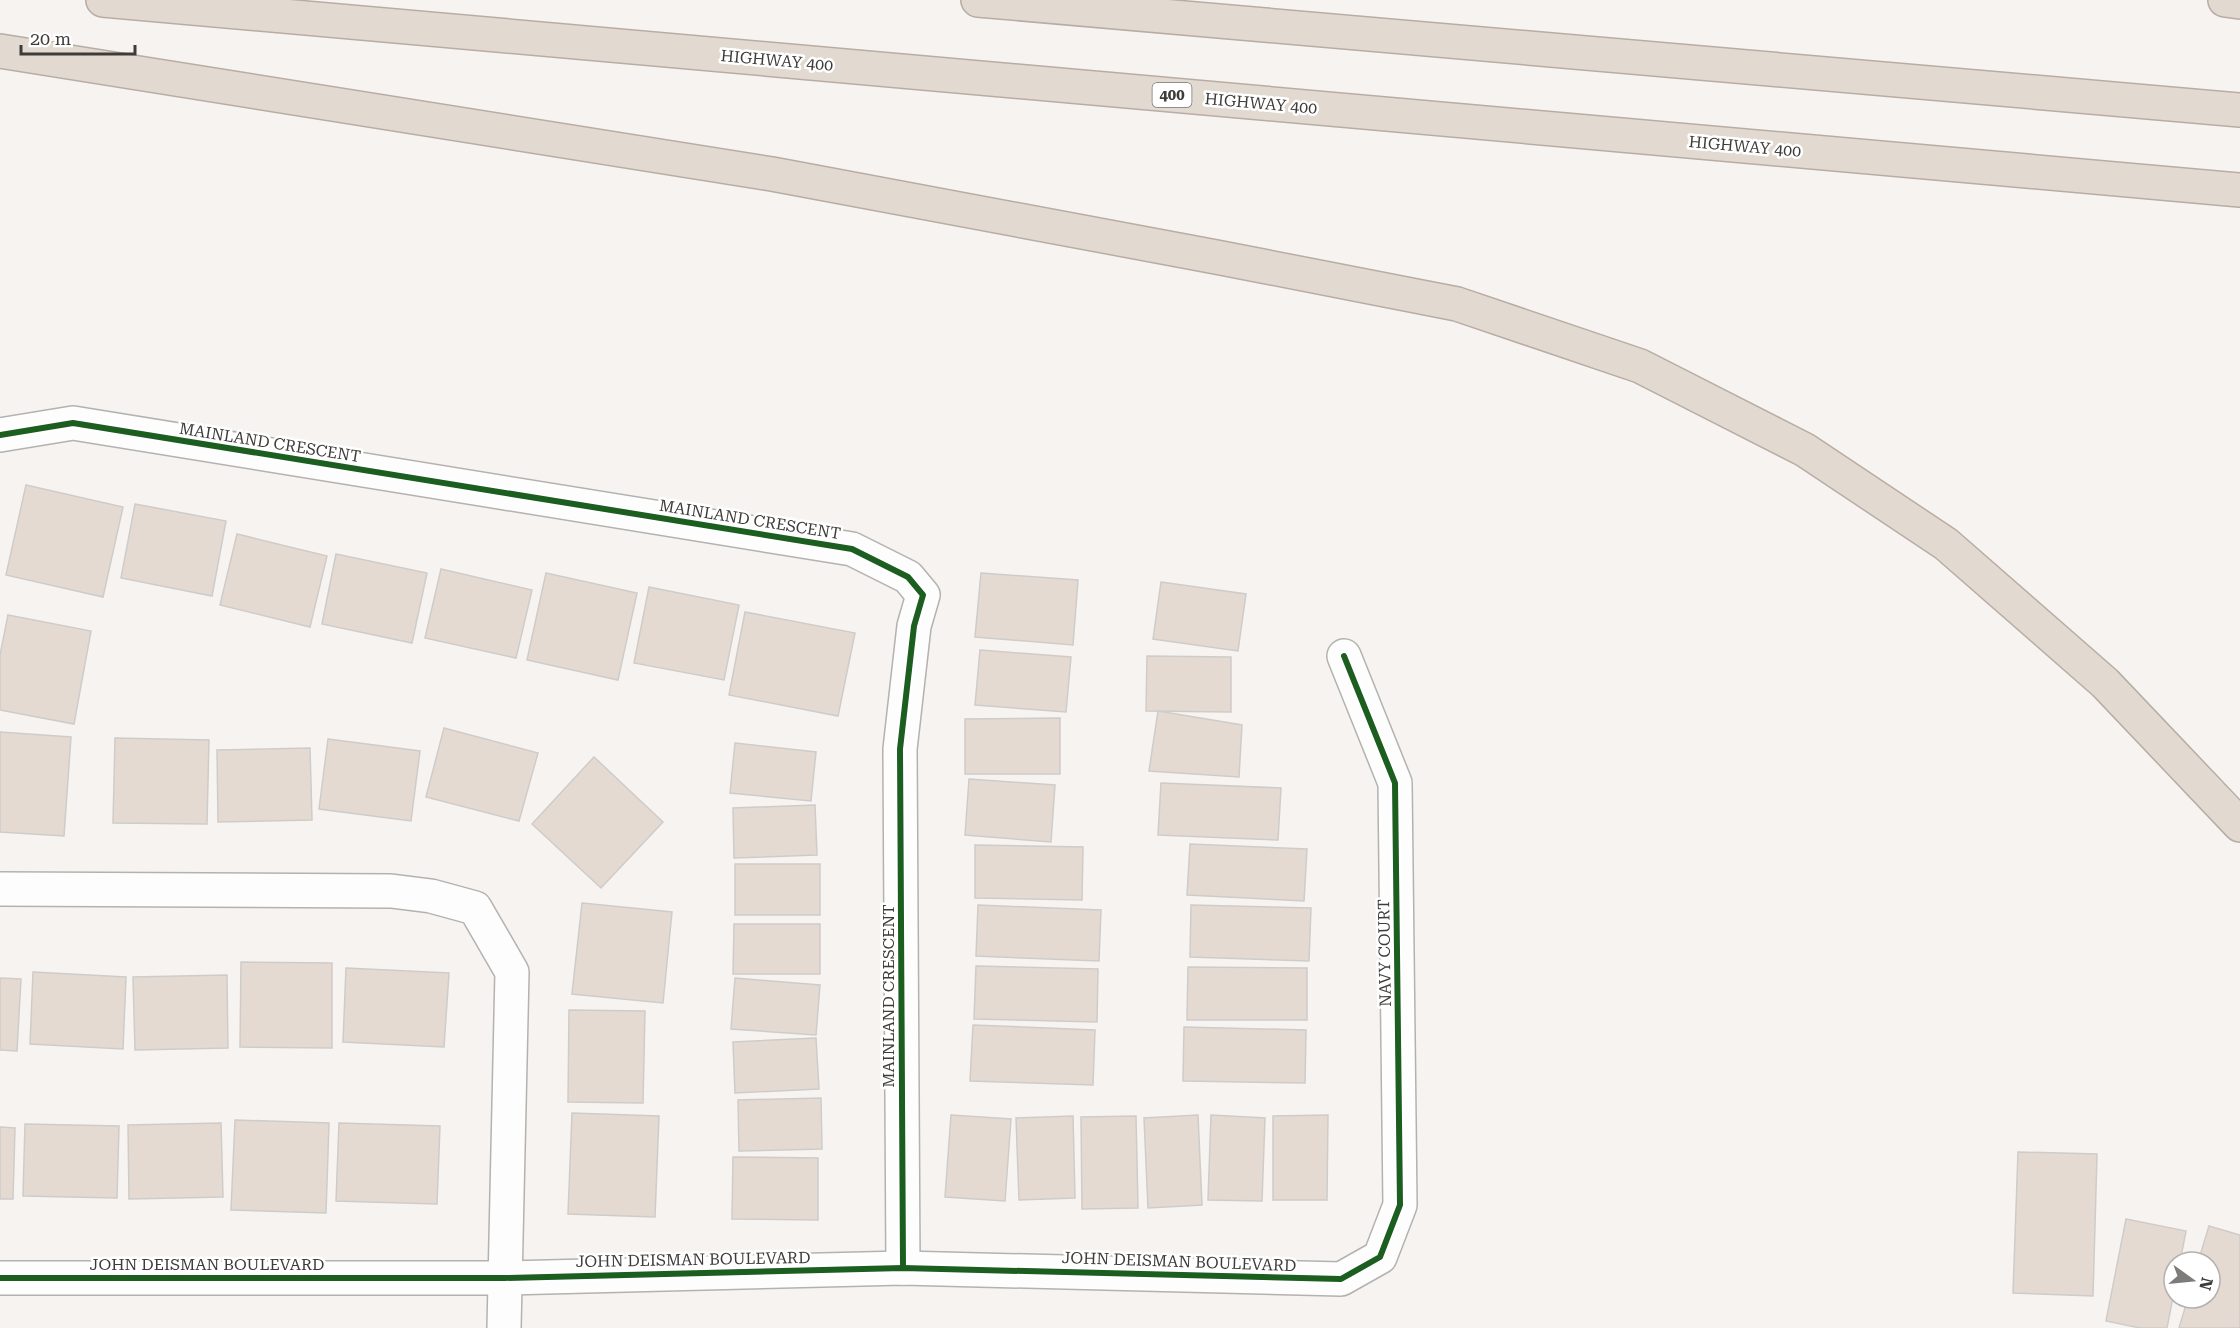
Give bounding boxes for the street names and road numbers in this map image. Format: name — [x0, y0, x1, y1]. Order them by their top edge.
street label: HIGHWAY 400 — [720, 46, 834, 75]
road number: 400 — [1152, 83, 1192, 107]
street label: HIGHWAY 400 — [1204, 89, 1318, 118]
street label: HIGHWAY 400 — [1688, 132, 1802, 161]
street label: MAINLAND CRESCENT — [178, 419, 362, 466]
street label: MAINLAND CRESCENT — [658, 496, 842, 543]
street label: NAVY COURT — [1374, 899, 1395, 1007]
street label: MAINLAND CRESCENT — [879, 904, 898, 1088]
street label: JOHN DEISMAN BOULEVARD — [575, 1248, 811, 1271]
street label: JOHN DEISMAN BOULEVARD — [1061, 1248, 1297, 1275]
street label: JOHN DEISMAN BOULEVARD — [90, 1255, 324, 1274]

